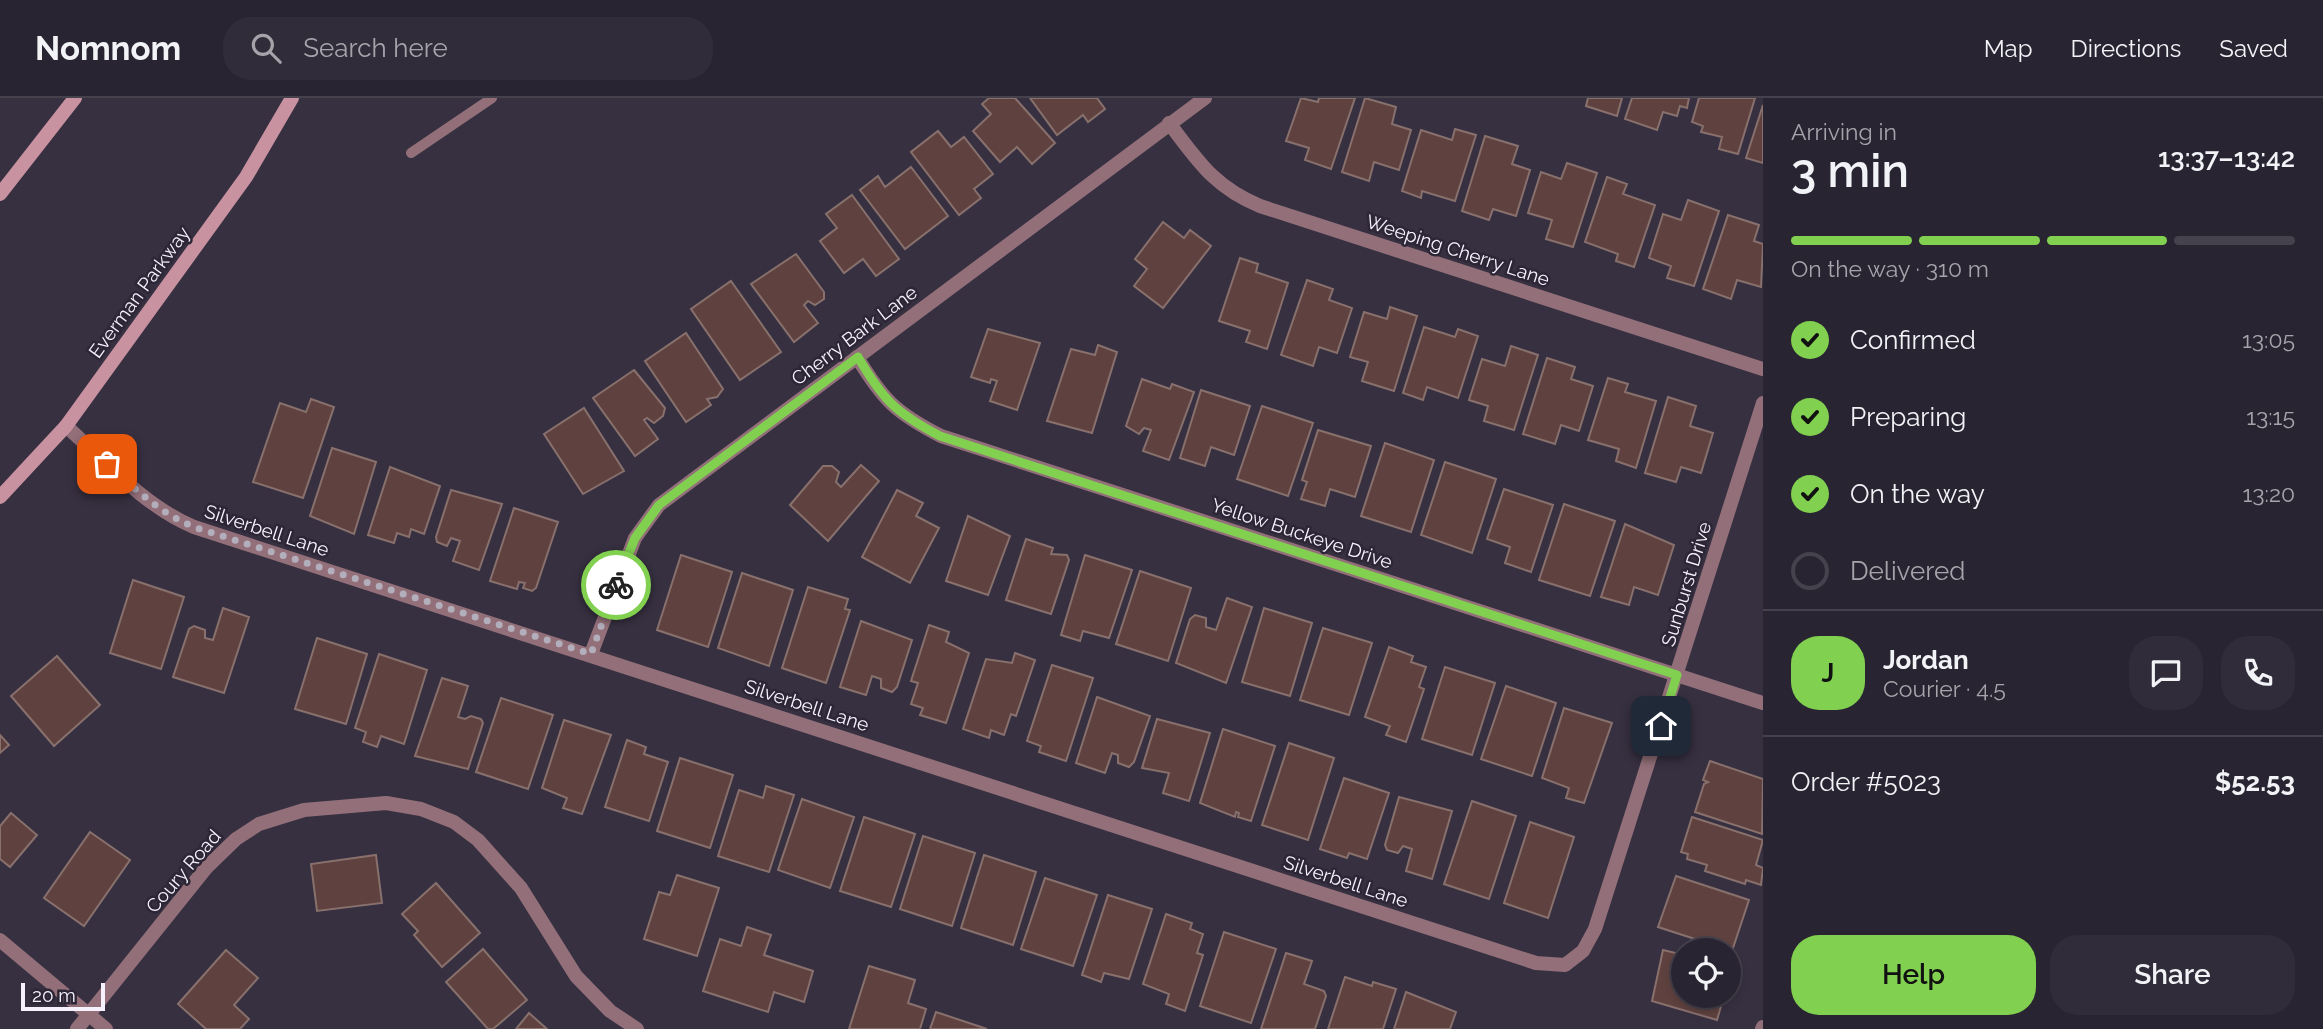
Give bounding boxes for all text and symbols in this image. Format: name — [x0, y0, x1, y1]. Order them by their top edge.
search box — [223, 17, 713, 80]
text: Nomnom — [35, 29, 181, 68]
icon: search — [247, 29, 285, 67]
text: Search here — [303, 33, 448, 63]
text: Map — [1984, 34, 2033, 63]
text: Directions — [2071, 34, 2181, 63]
text: Saved — [2219, 34, 2288, 63]
text: Arriving in — [1791, 118, 1897, 145]
text: 13:37–13:42 — [2158, 143, 2295, 173]
text: 3 min — [1791, 144, 1909, 198]
street label: Weeping Cherry Lane — [1364, 210, 1552, 290]
street label: Everman Parkway — [84, 222, 194, 362]
text: On the way · 310 m — [1791, 255, 1989, 282]
street label: Cherry Bark Lane — [787, 281, 921, 389]
icon: check — [1791, 321, 1829, 359]
text: Confirmed — [1850, 325, 1976, 355]
text: 13:05 — [2242, 326, 2295, 353]
icon: check — [1791, 398, 1829, 436]
text: Preparing — [1850, 402, 1966, 432]
text: 13:15 — [2246, 403, 2295, 430]
pin — [77, 434, 137, 494]
icon: bag — [88, 445, 126, 483]
icon: check — [1791, 475, 1829, 513]
text: On the way — [1850, 479, 1985, 509]
text: 13:20 — [2242, 480, 2295, 507]
street label: Yellow Buckeye Drive — [1209, 493, 1395, 573]
street label: Silverbell Lane — [202, 500, 332, 560]
street label: Sunburst Drive — [1657, 519, 1715, 649]
courier — [581, 550, 651, 620]
text: Delivered — [1850, 556, 1965, 586]
icon: bike — [597, 566, 635, 604]
button: chat — [2129, 636, 2203, 710]
button: phone — [2221, 636, 2295, 710]
text: Jordan — [1883, 645, 1969, 675]
text: J — [1822, 658, 1834, 688]
street label: Silverbell Lane — [742, 675, 872, 735]
text: Courier · 4.5 — [1883, 675, 2006, 702]
pin — [1631, 696, 1691, 756]
icon: home — [1642, 707, 1680, 745]
text: Order #5023 — [1791, 767, 1941, 797]
text: $52.53 — [2215, 767, 2295, 797]
street label: Coury Road — [141, 825, 225, 917]
street label: Silverbell Lane — [1281, 851, 1411, 911]
button: Help — [1791, 935, 2036, 1015]
button: Share — [2050, 935, 2295, 1015]
map controls — [1671, 938, 1741, 1008]
button: locate — [1671, 938, 1741, 1008]
scale bar — [21, 980, 105, 1012]
text: 20 m — [32, 984, 76, 1006]

